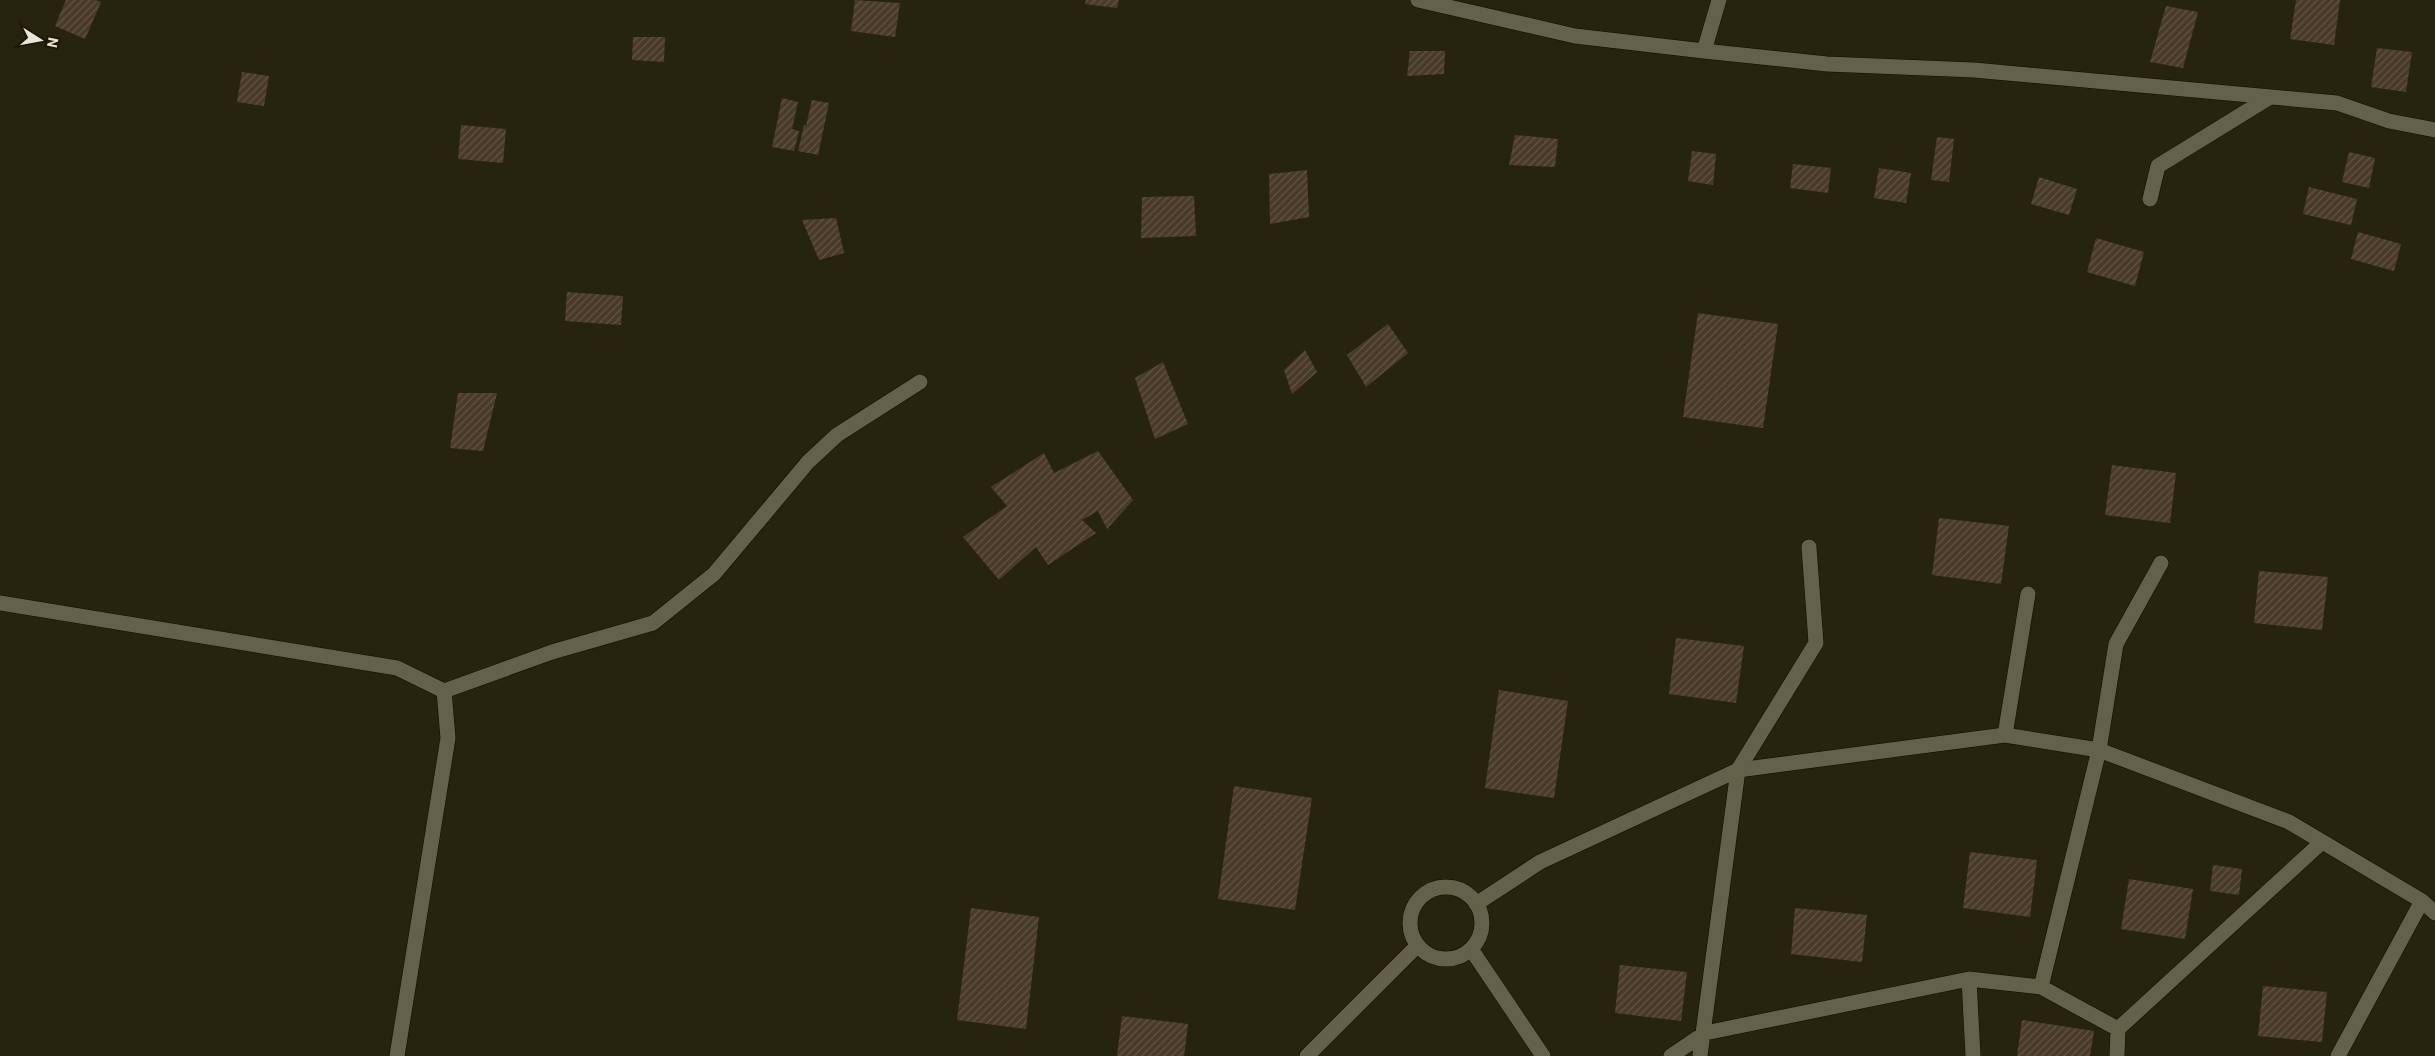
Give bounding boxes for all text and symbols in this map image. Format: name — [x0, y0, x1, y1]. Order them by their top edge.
north arrow — [15, 15, 65, 65]
text: N — [44, 36, 62, 49]

